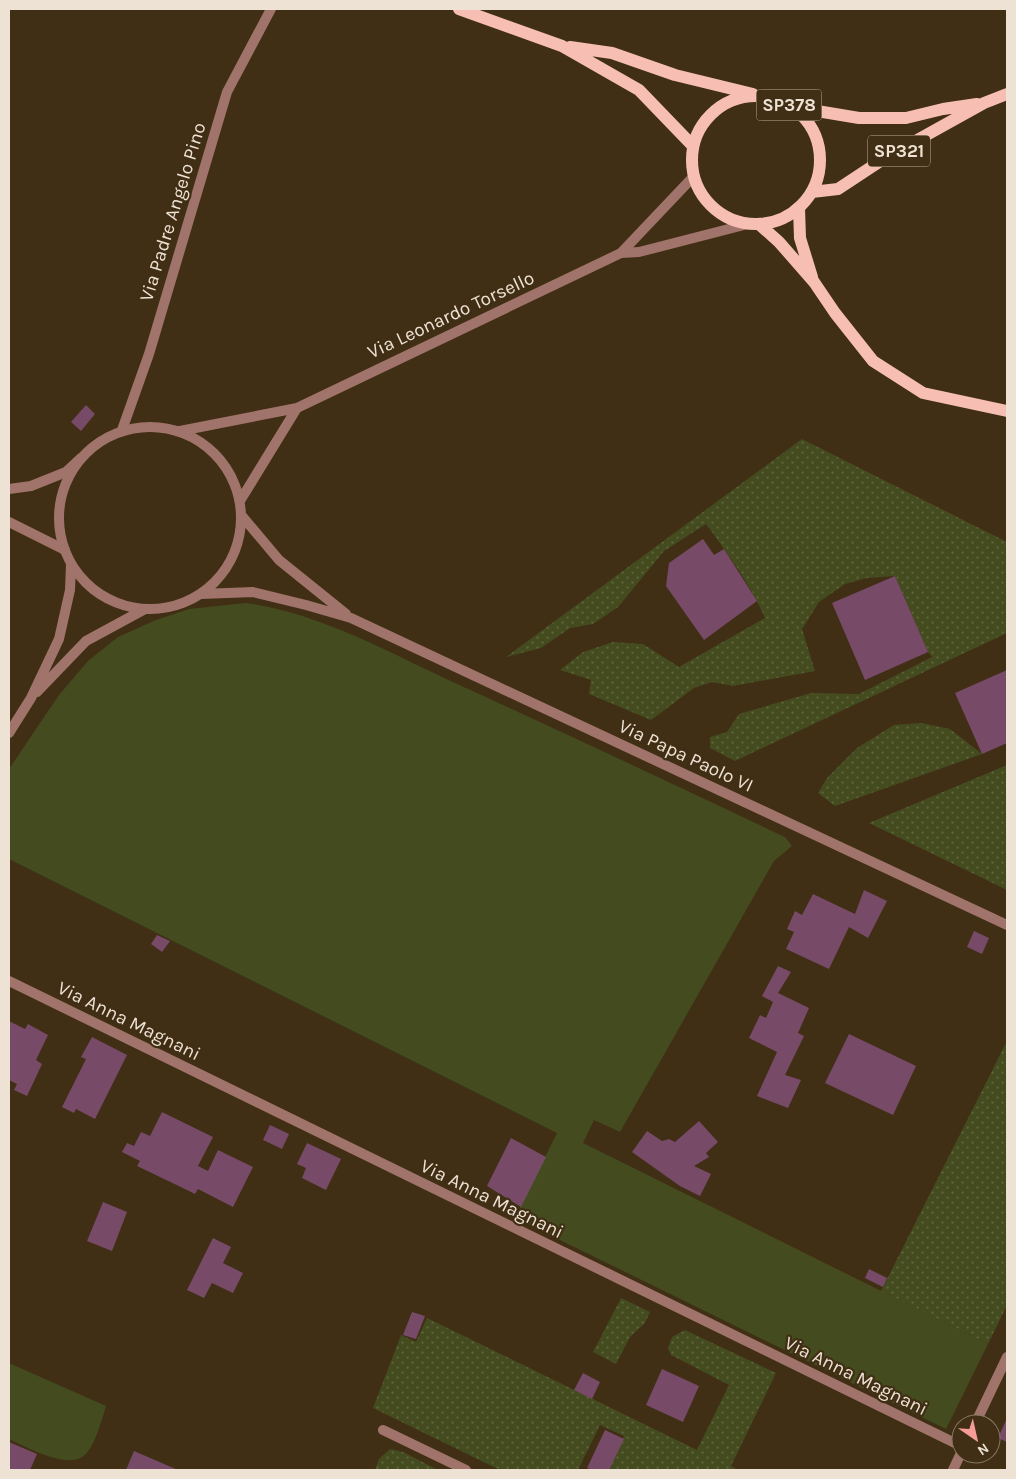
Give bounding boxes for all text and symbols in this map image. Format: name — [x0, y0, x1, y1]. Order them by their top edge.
road number: SP378 — [756, 90, 822, 120]
street label: Via Padre Angelo Pino — [135, 120, 211, 304]
road number: SP321 — [868, 136, 930, 166]
street label: Via Leonardo Torsello — [364, 267, 538, 363]
street label: Via Papa Paolo VI — [615, 715, 757, 797]
street label: Via Anna Magnani — [54, 977, 204, 1065]
street label: Via Anna Magnani — [417, 1155, 567, 1243]
street label: Via Anna Magnani — [781, 1332, 931, 1420]
north arrow — [951, 1414, 1001, 1464]
text: N — [974, 1440, 992, 1459]

